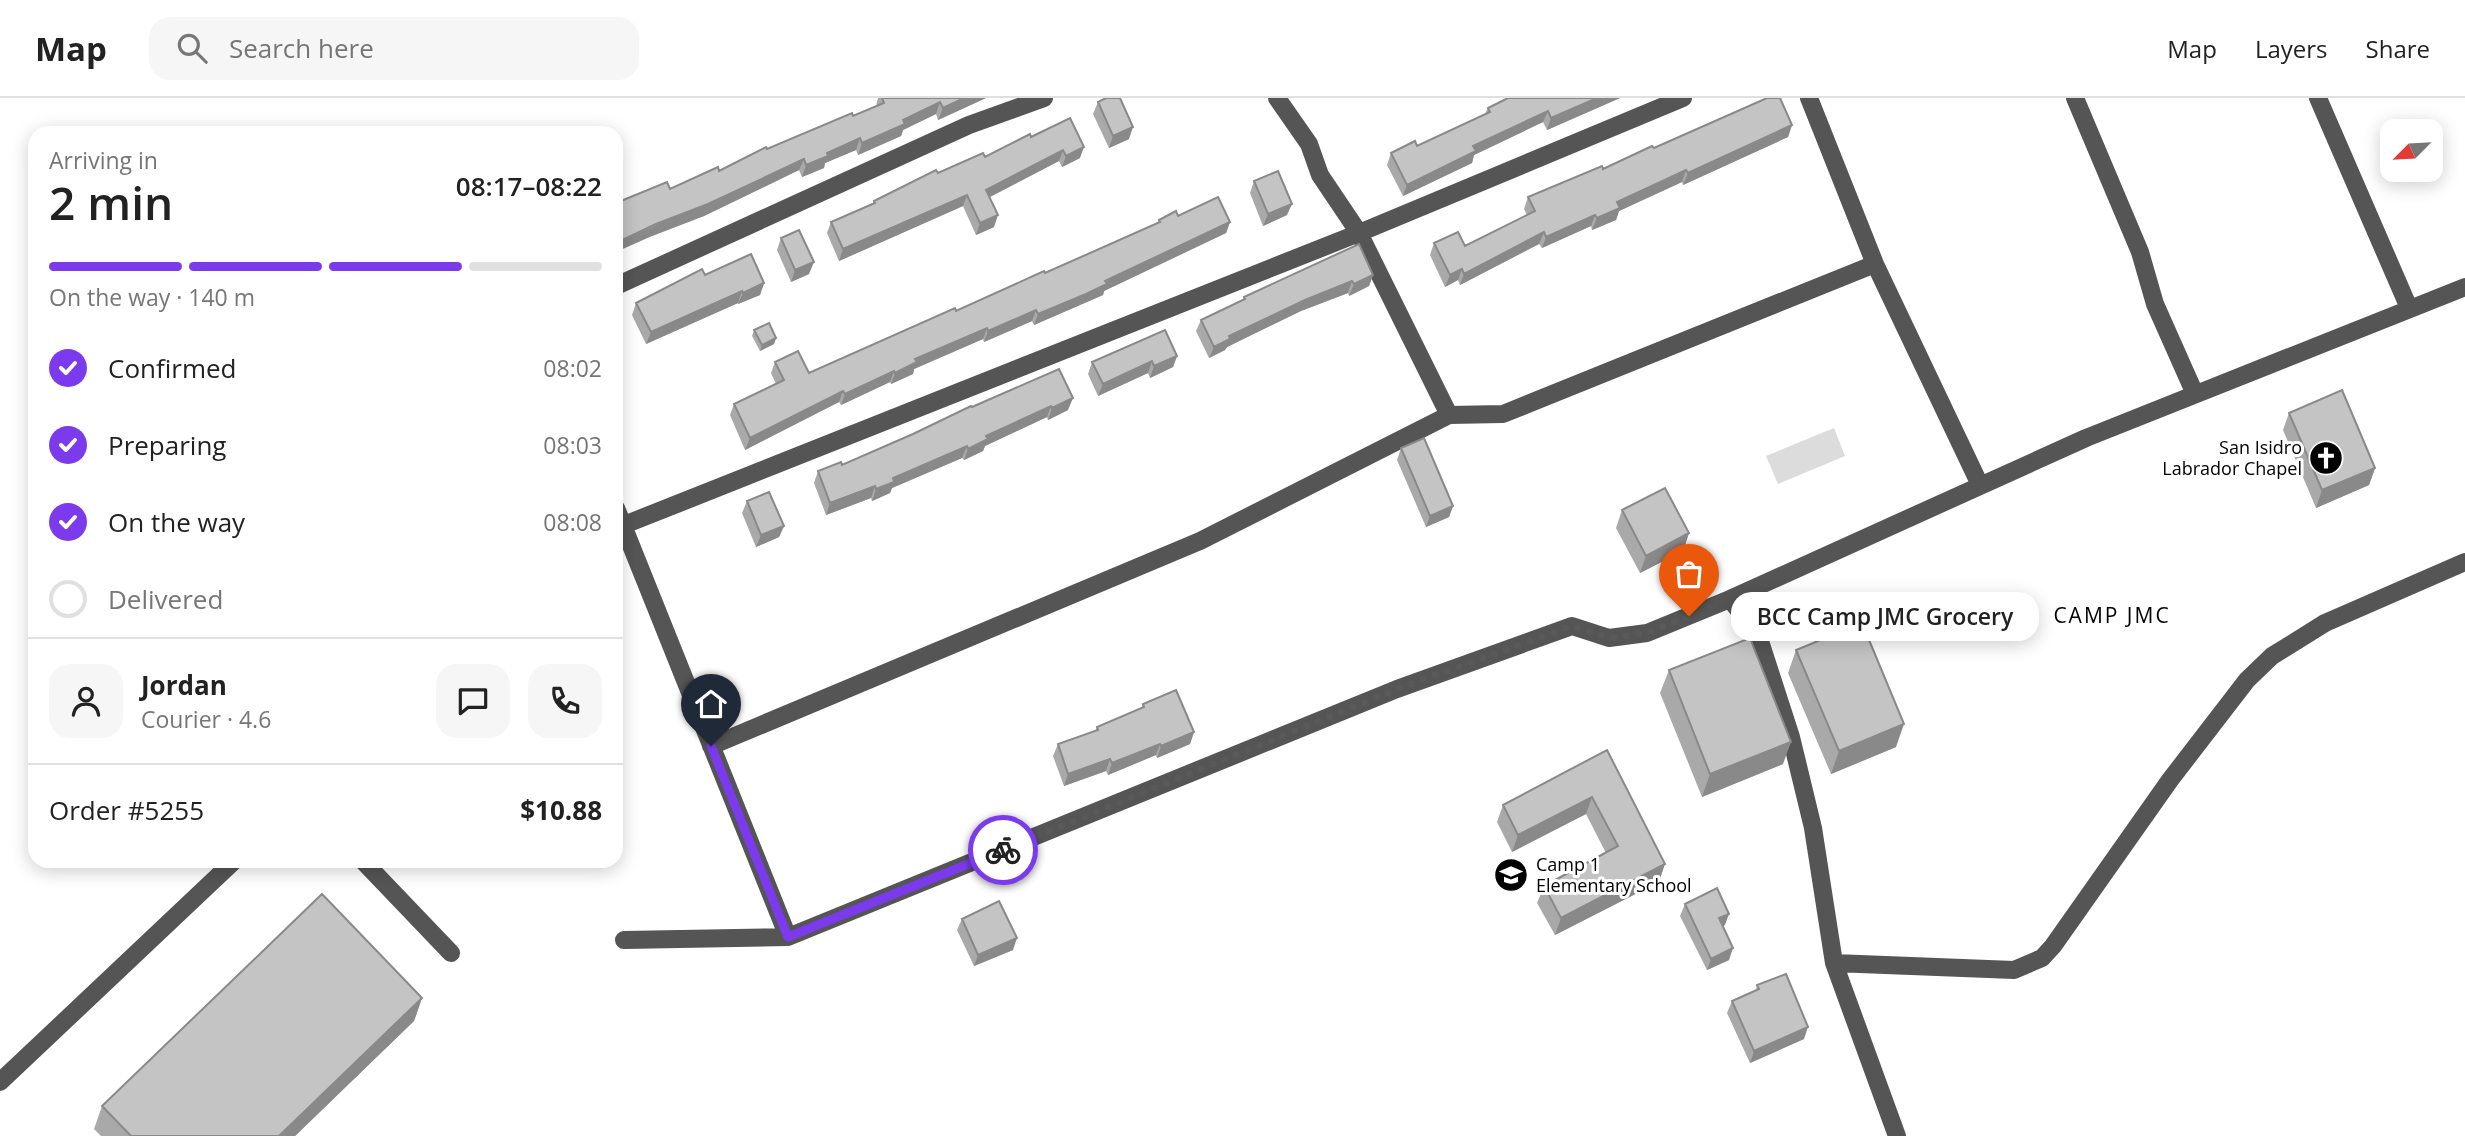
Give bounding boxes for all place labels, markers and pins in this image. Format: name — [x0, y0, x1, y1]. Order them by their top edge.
place label: San Isidro Labrador Chapel — [2162, 435, 2302, 480]
church icon: San Isidro Labrador Chapel — [2307, 439, 2345, 477]
pin — [1659, 544, 1719, 616]
callout: BCC Camp JMC Grocery — [1731, 592, 2039, 640]
pin — [681, 674, 741, 746]
place label: Camp 1 Elementary School — [1536, 852, 1692, 897]
school or university icon: Camp 1 Elementary School — [1492, 856, 1530, 894]

